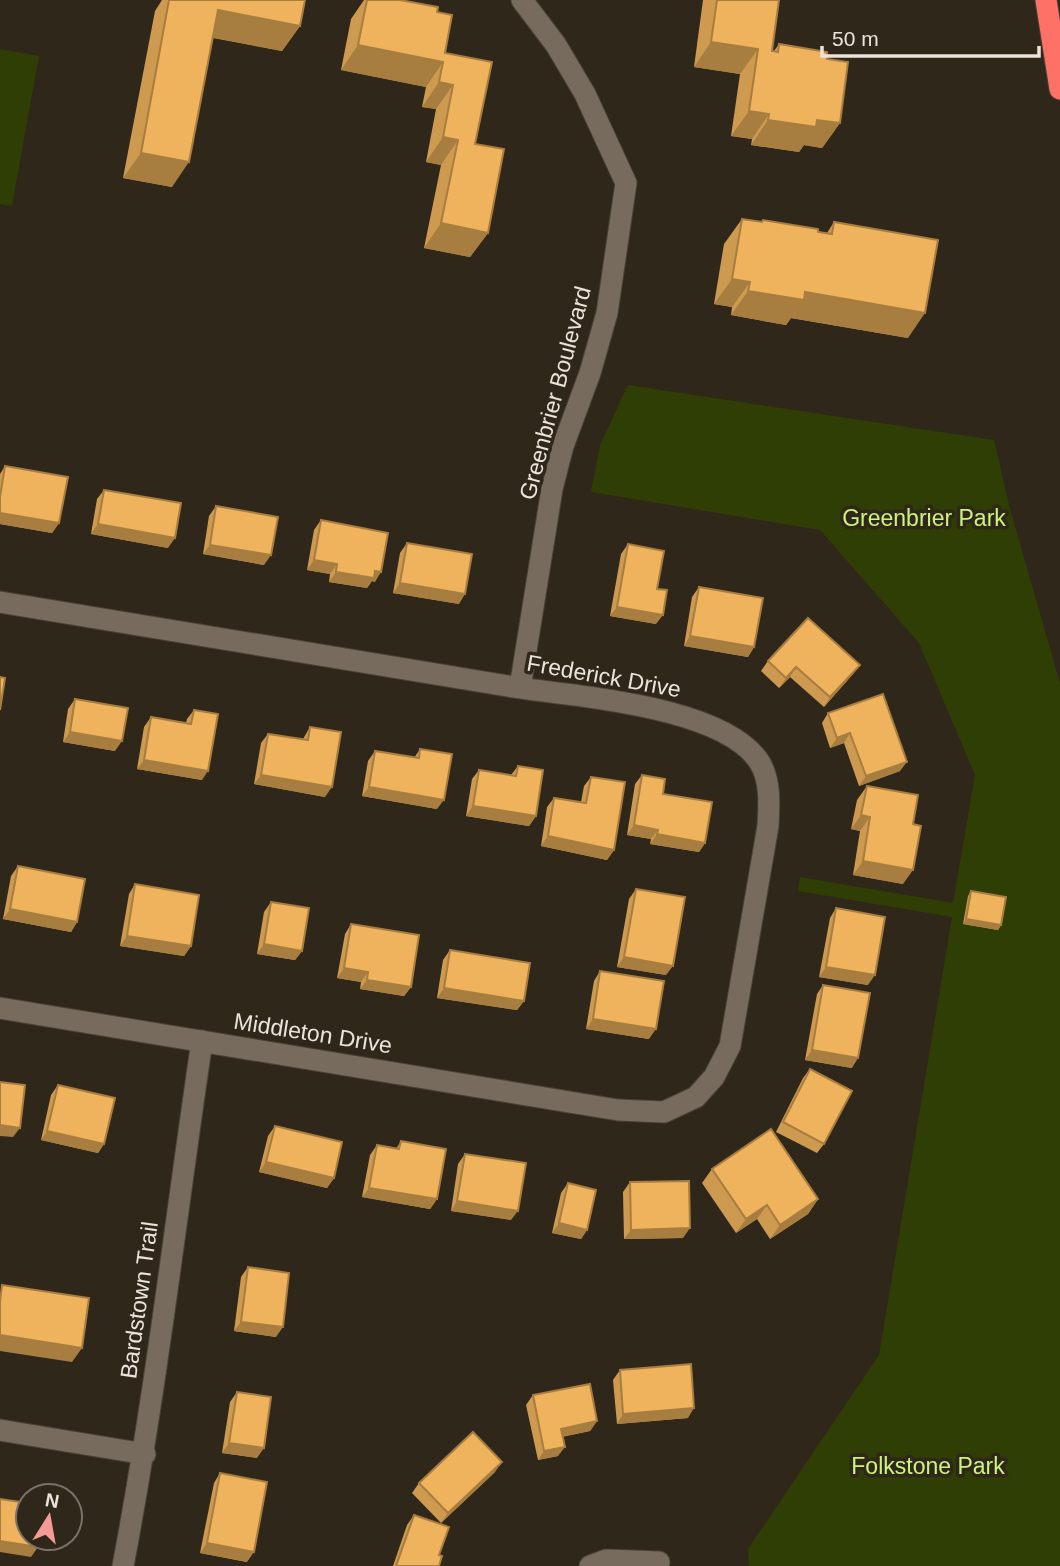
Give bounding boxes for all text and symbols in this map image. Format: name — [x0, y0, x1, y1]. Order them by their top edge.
scale bar — [822, 14, 1039, 58]
text: 50 m — [832, 27, 879, 50]
street label: Greenbrier Boulevard — [514, 283, 596, 503]
park label: Greenbrier Park — [842, 505, 1006, 531]
street label: Frederick Drive — [525, 650, 683, 702]
street label: Middleton Drive — [232, 1008, 394, 1058]
street label: Bardstown Trail — [115, 1220, 163, 1380]
park label: Folkstone Park — [851, 1453, 1005, 1479]
north arrow — [14, 1482, 84, 1552]
text: N — [43, 1489, 61, 1512]

